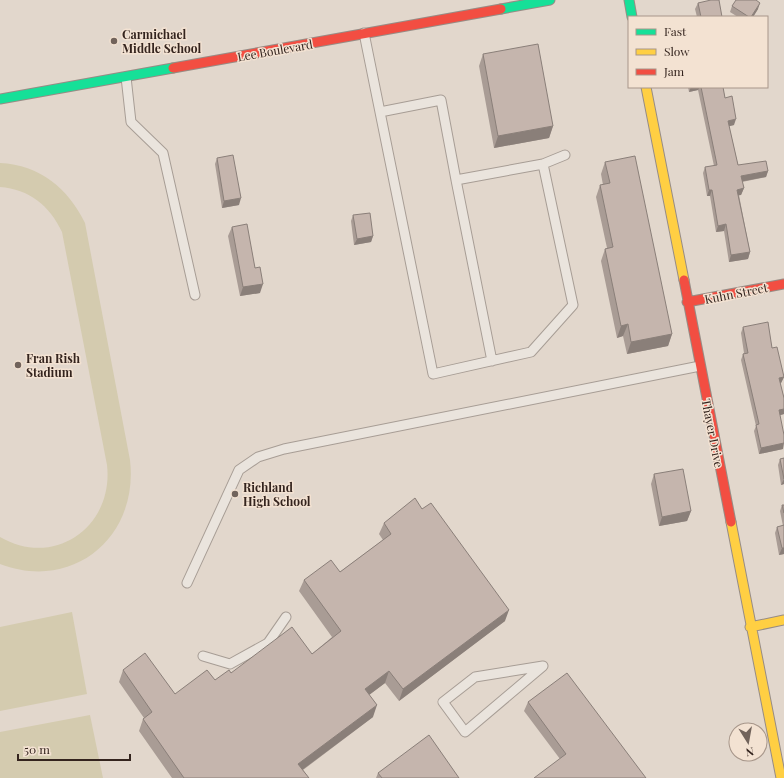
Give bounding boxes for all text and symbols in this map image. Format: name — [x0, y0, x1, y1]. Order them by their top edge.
legend — [628, 16, 768, 88]
text: Fast — [664, 23, 687, 39]
place label: Carmichael Middle School — [122, 26, 201, 56]
street label: Lee Boulevard — [236, 35, 314, 65]
marker: Carmichael Middle School — [109, 36, 119, 46]
text: Slow — [664, 43, 690, 59]
text: Jam — [663, 63, 685, 79]
street label: Kuhn Street — [703, 279, 770, 307]
place label: Fran Rish Stadium — [26, 350, 81, 380]
marker: Fran Rish Stadium — [13, 360, 23, 370]
street label: Thayer Drive — [698, 397, 728, 469]
place label: Richland High School — [243, 479, 311, 509]
marker: Richland High School — [230, 489, 240, 499]
north arrow — [728, 722, 768, 762]
scale bar — [18, 736, 130, 762]
text: 50 m — [24, 741, 50, 757]
text: N — [745, 744, 755, 760]

